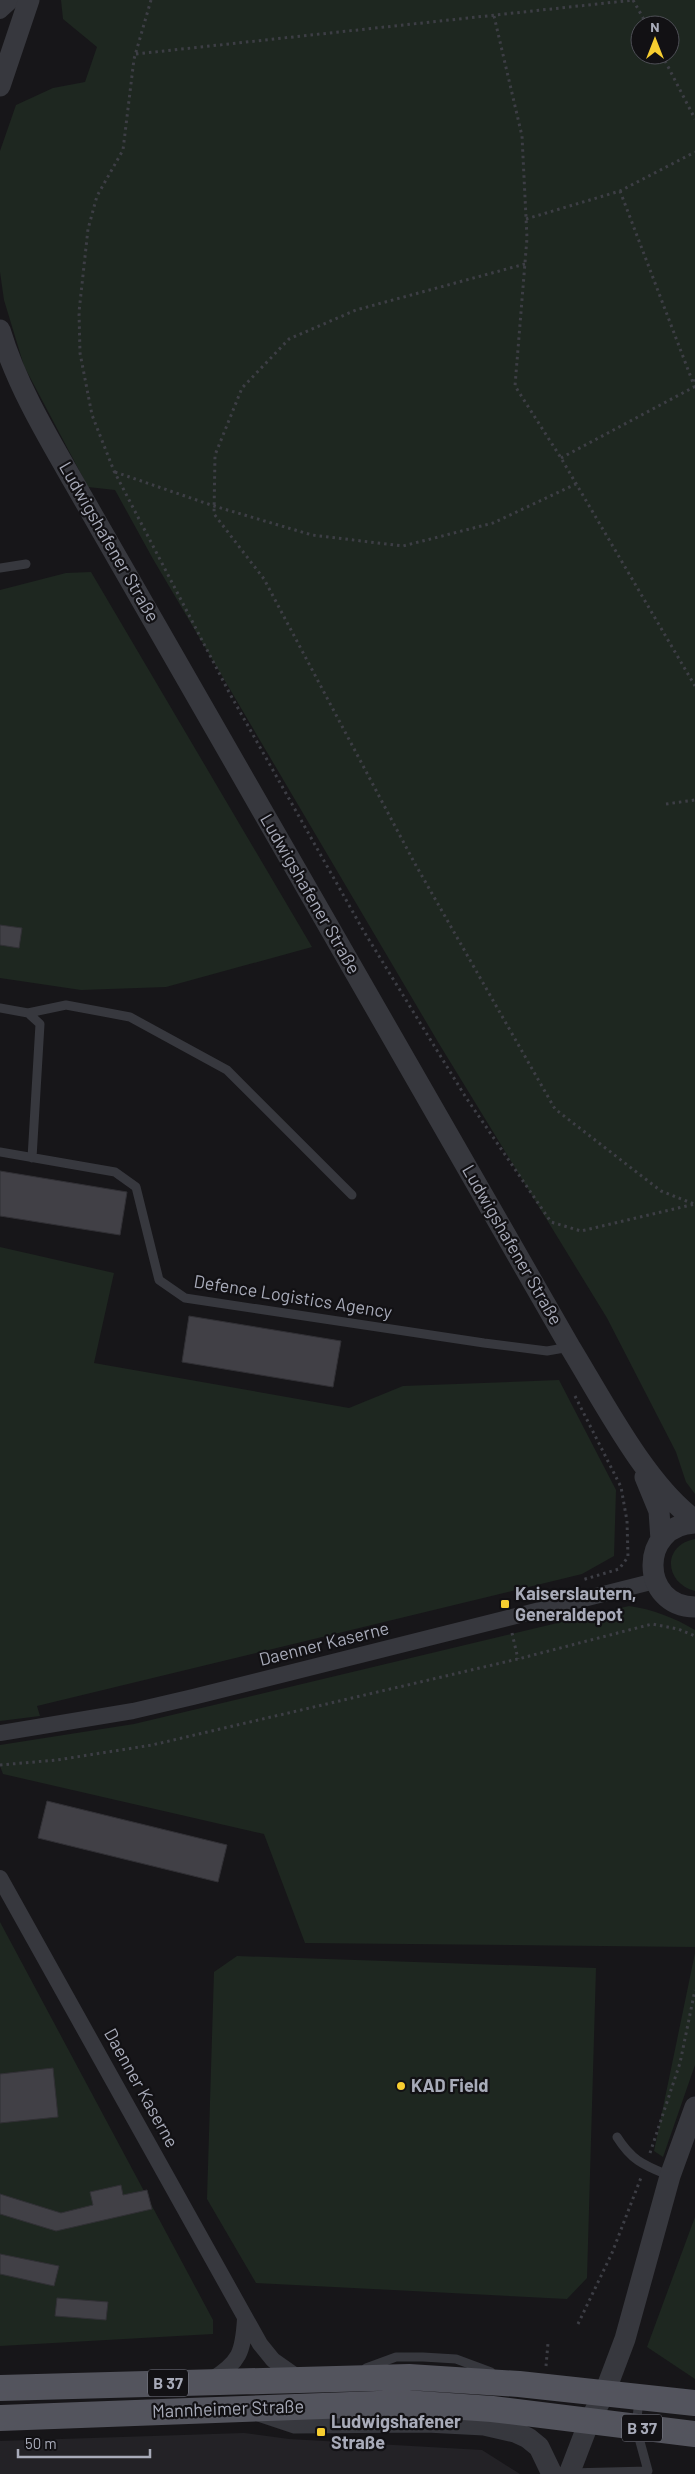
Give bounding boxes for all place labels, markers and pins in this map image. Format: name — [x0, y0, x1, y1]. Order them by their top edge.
place label: Kaiserslautern, Generaldepot — [515, 1582, 637, 1625]
marker: Kaiserslautern, Generaldepot — [499, 1598, 511, 1610]
place label: KAD Field — [411, 2074, 488, 2096]
marker: KAD Field — [395, 2080, 407, 2092]
place label: Ludwigshafener Straße — [331, 2410, 461, 2453]
marker: Ludwigshafener Straße — [315, 2426, 327, 2438]

